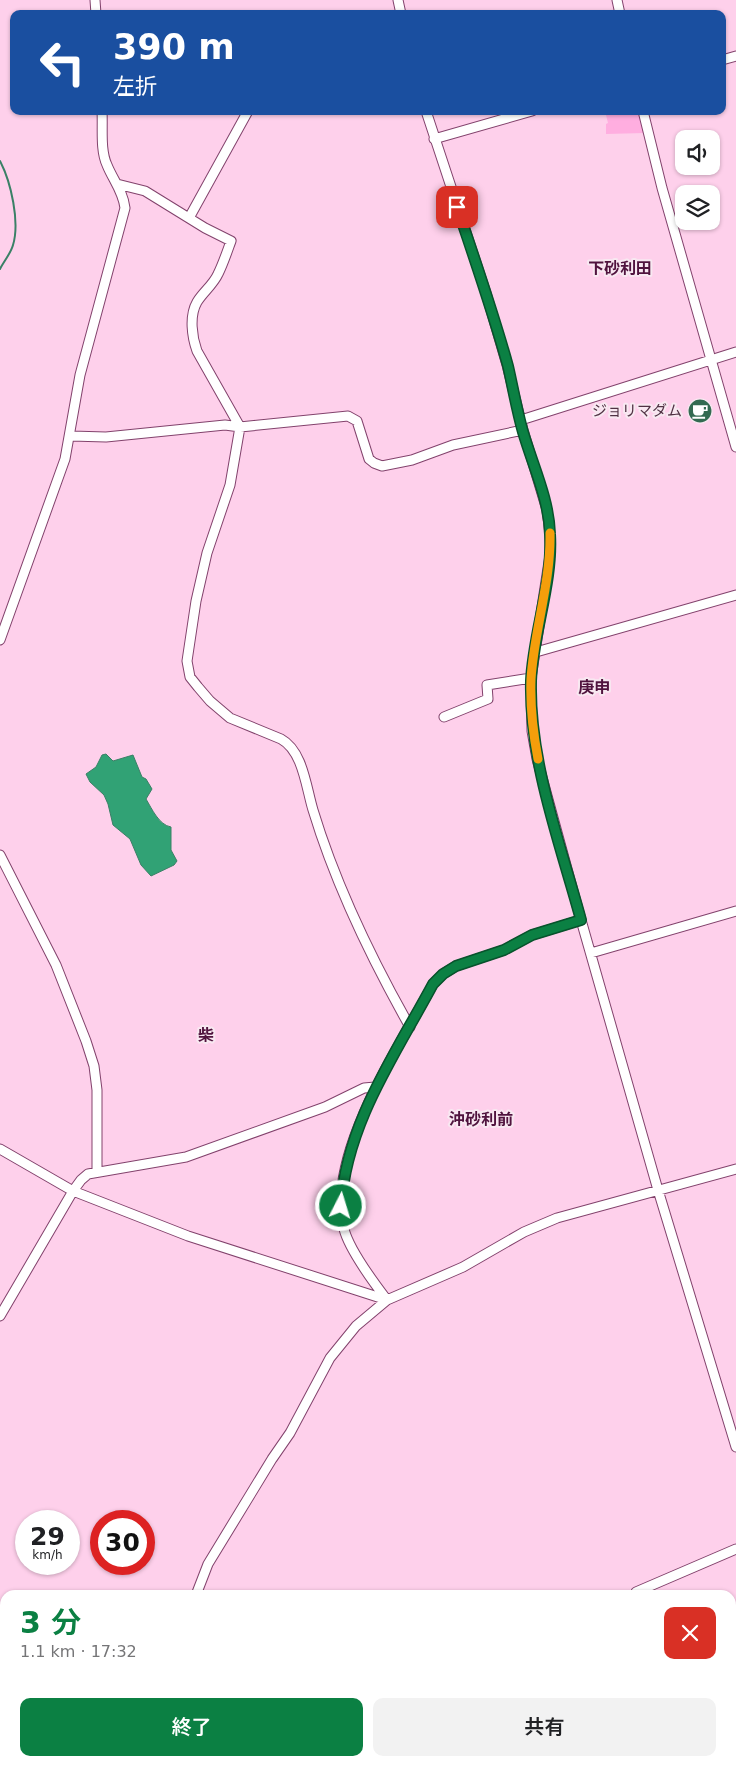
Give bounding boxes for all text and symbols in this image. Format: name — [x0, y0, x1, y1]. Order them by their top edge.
text: 390 m — [113, 27, 235, 67]
icon: left — [30, 30, 95, 95]
text: 左折 — [113, 74, 157, 99]
map controls — [675, 130, 720, 230]
button: sound — [675, 130, 720, 175]
button: layers — [675, 185, 720, 230]
pin — [436, 186, 478, 228]
icon: arrive — [443, 193, 471, 221]
district label: 下砂利田 — [588, 259, 652, 278]
cafe icon: ジョリマダム — [687, 398, 713, 424]
place label: ジョリマダム — [592, 402, 682, 420]
district label: 庚申 — [578, 678, 610, 697]
district label: 柴 — [198, 1026, 214, 1045]
district label: 沖砂利前 — [449, 1110, 513, 1129]
position arrow — [314, 1179, 366, 1231]
speed limit sign: 30 — [90, 1510, 155, 1575]
text: 29 — [30, 1522, 65, 1551]
text: km/h — [32, 1548, 63, 1562]
text: 3 分 — [20, 1605, 81, 1640]
button: close — [664, 1607, 716, 1659]
text: 1.1 km · 17:32 — [20, 1642, 137, 1661]
button: 終了 — [20, 1698, 363, 1756]
button: 共有 — [373, 1698, 716, 1756]

